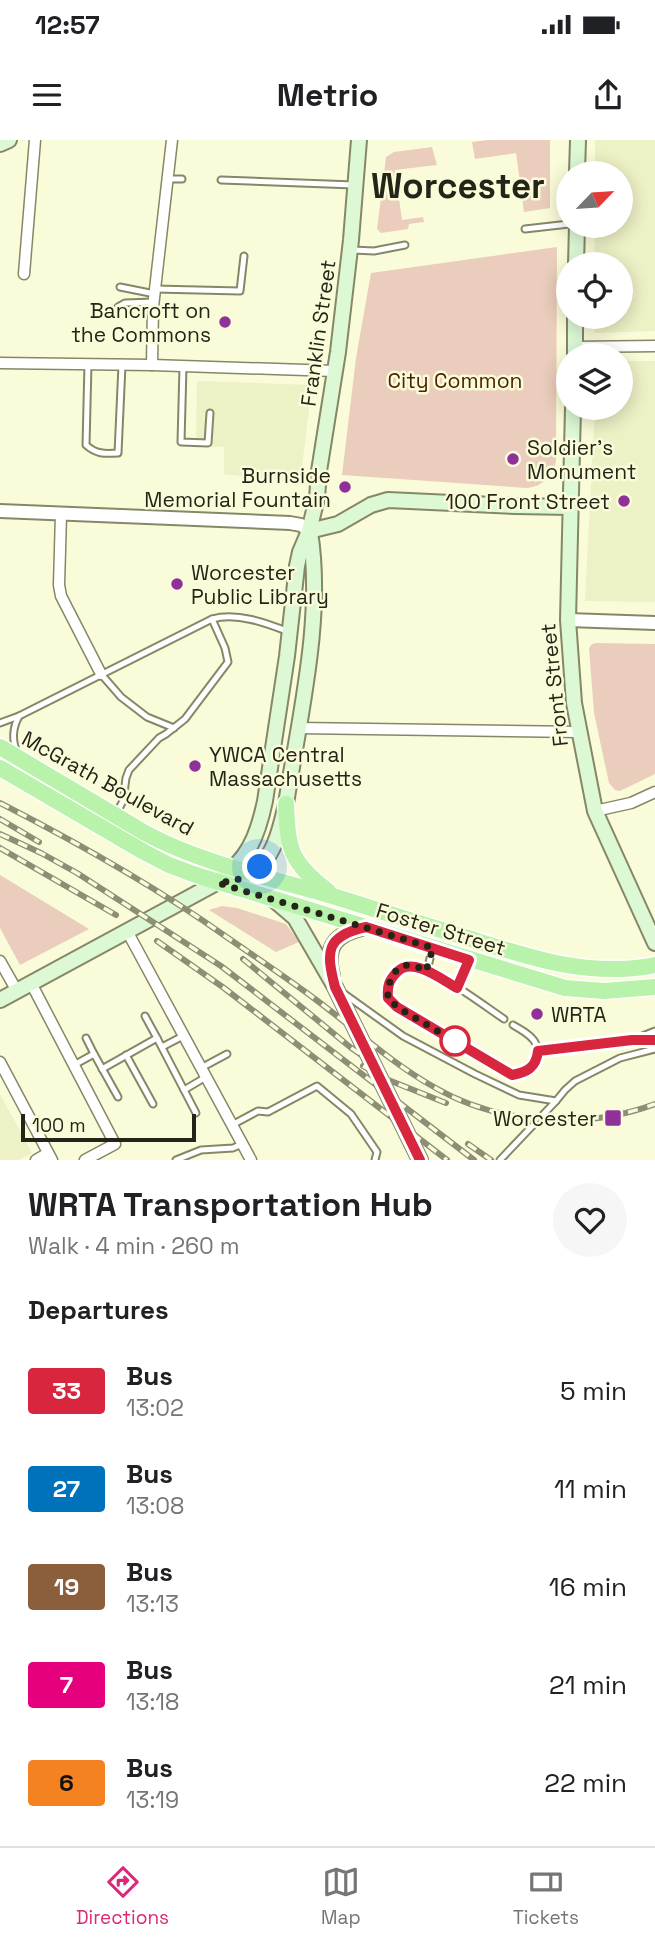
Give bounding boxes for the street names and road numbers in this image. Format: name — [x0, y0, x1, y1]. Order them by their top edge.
street label: Franklin Street — [294, 258, 342, 408]
street label: Front Street — [534, 622, 574, 748]
street label: McGrath Boulevard — [17, 725, 199, 841]
street label: Foster Street — [373, 896, 509, 962]

